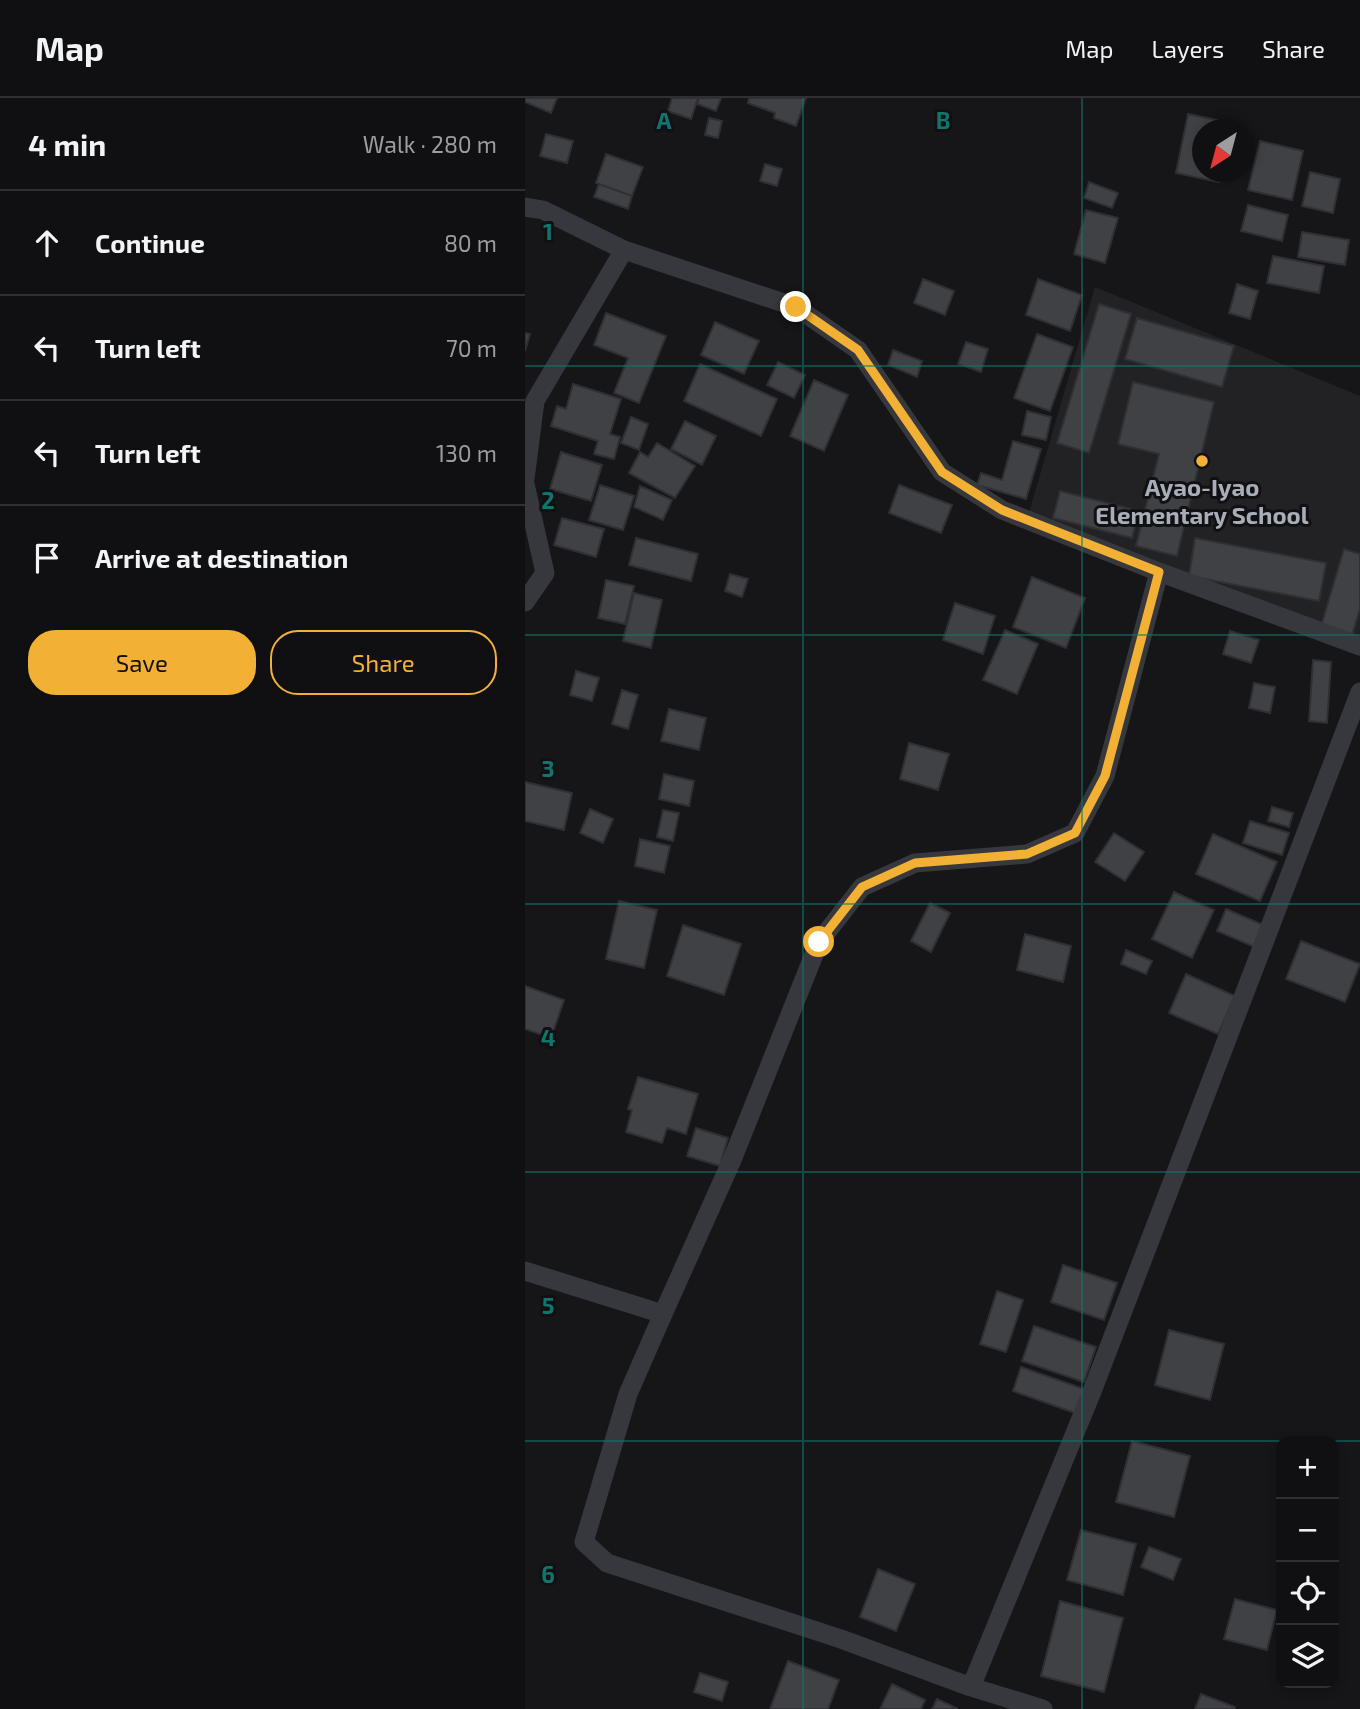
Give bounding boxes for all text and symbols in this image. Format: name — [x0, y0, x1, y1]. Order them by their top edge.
text: Map — [35, 28, 104, 68]
text: Map — [1065, 34, 1113, 63]
text: Layers — [1151, 34, 1224, 63]
text: Share — [1262, 34, 1325, 63]
text: A — [656, 106, 672, 134]
text: B — [936, 106, 950, 134]
north arrow — [1192, 119, 1255, 182]
text: 4 min — [28, 126, 106, 162]
text: Walk · 280 m — [363, 130, 497, 158]
text: 1 — [543, 217, 553, 245]
icon: ahead — [28, 224, 66, 262]
text: Continue — [95, 227, 205, 258]
text: 80 m — [444, 229, 497, 257]
route end — [780, 291, 811, 322]
icon: left — [28, 329, 66, 367]
text: Turn left — [95, 332, 201, 363]
text: 70 m — [446, 334, 497, 362]
icon: left — [28, 434, 66, 472]
text: Turn left — [95, 437, 201, 468]
text: 130 m — [436, 439, 497, 467]
marker: Ayao-Iyao Elementary School — [1194, 453, 1210, 469]
place label: Ayao-Iyao Elementary School — [1095, 472, 1309, 529]
text: 2 — [541, 486, 555, 514]
icon: arrive — [28, 539, 66, 577]
text: Arrive at destination — [95, 542, 348, 573]
button: Save — [28, 630, 256, 695]
button: Share — [270, 630, 497, 695]
text: 3 — [541, 754, 555, 782]
route start — [803, 926, 834, 957]
text: 4 — [541, 1023, 555, 1051]
text: 5 — [542, 1291, 554, 1319]
map controls — [1276, 1436, 1339, 1688]
button: + — [1276, 1436, 1339, 1499]
button: − — [1276, 1499, 1339, 1562]
text: 6 — [541, 1560, 555, 1588]
button: locate — [1276, 1562, 1339, 1625]
button: layers — [1276, 1625, 1339, 1688]

